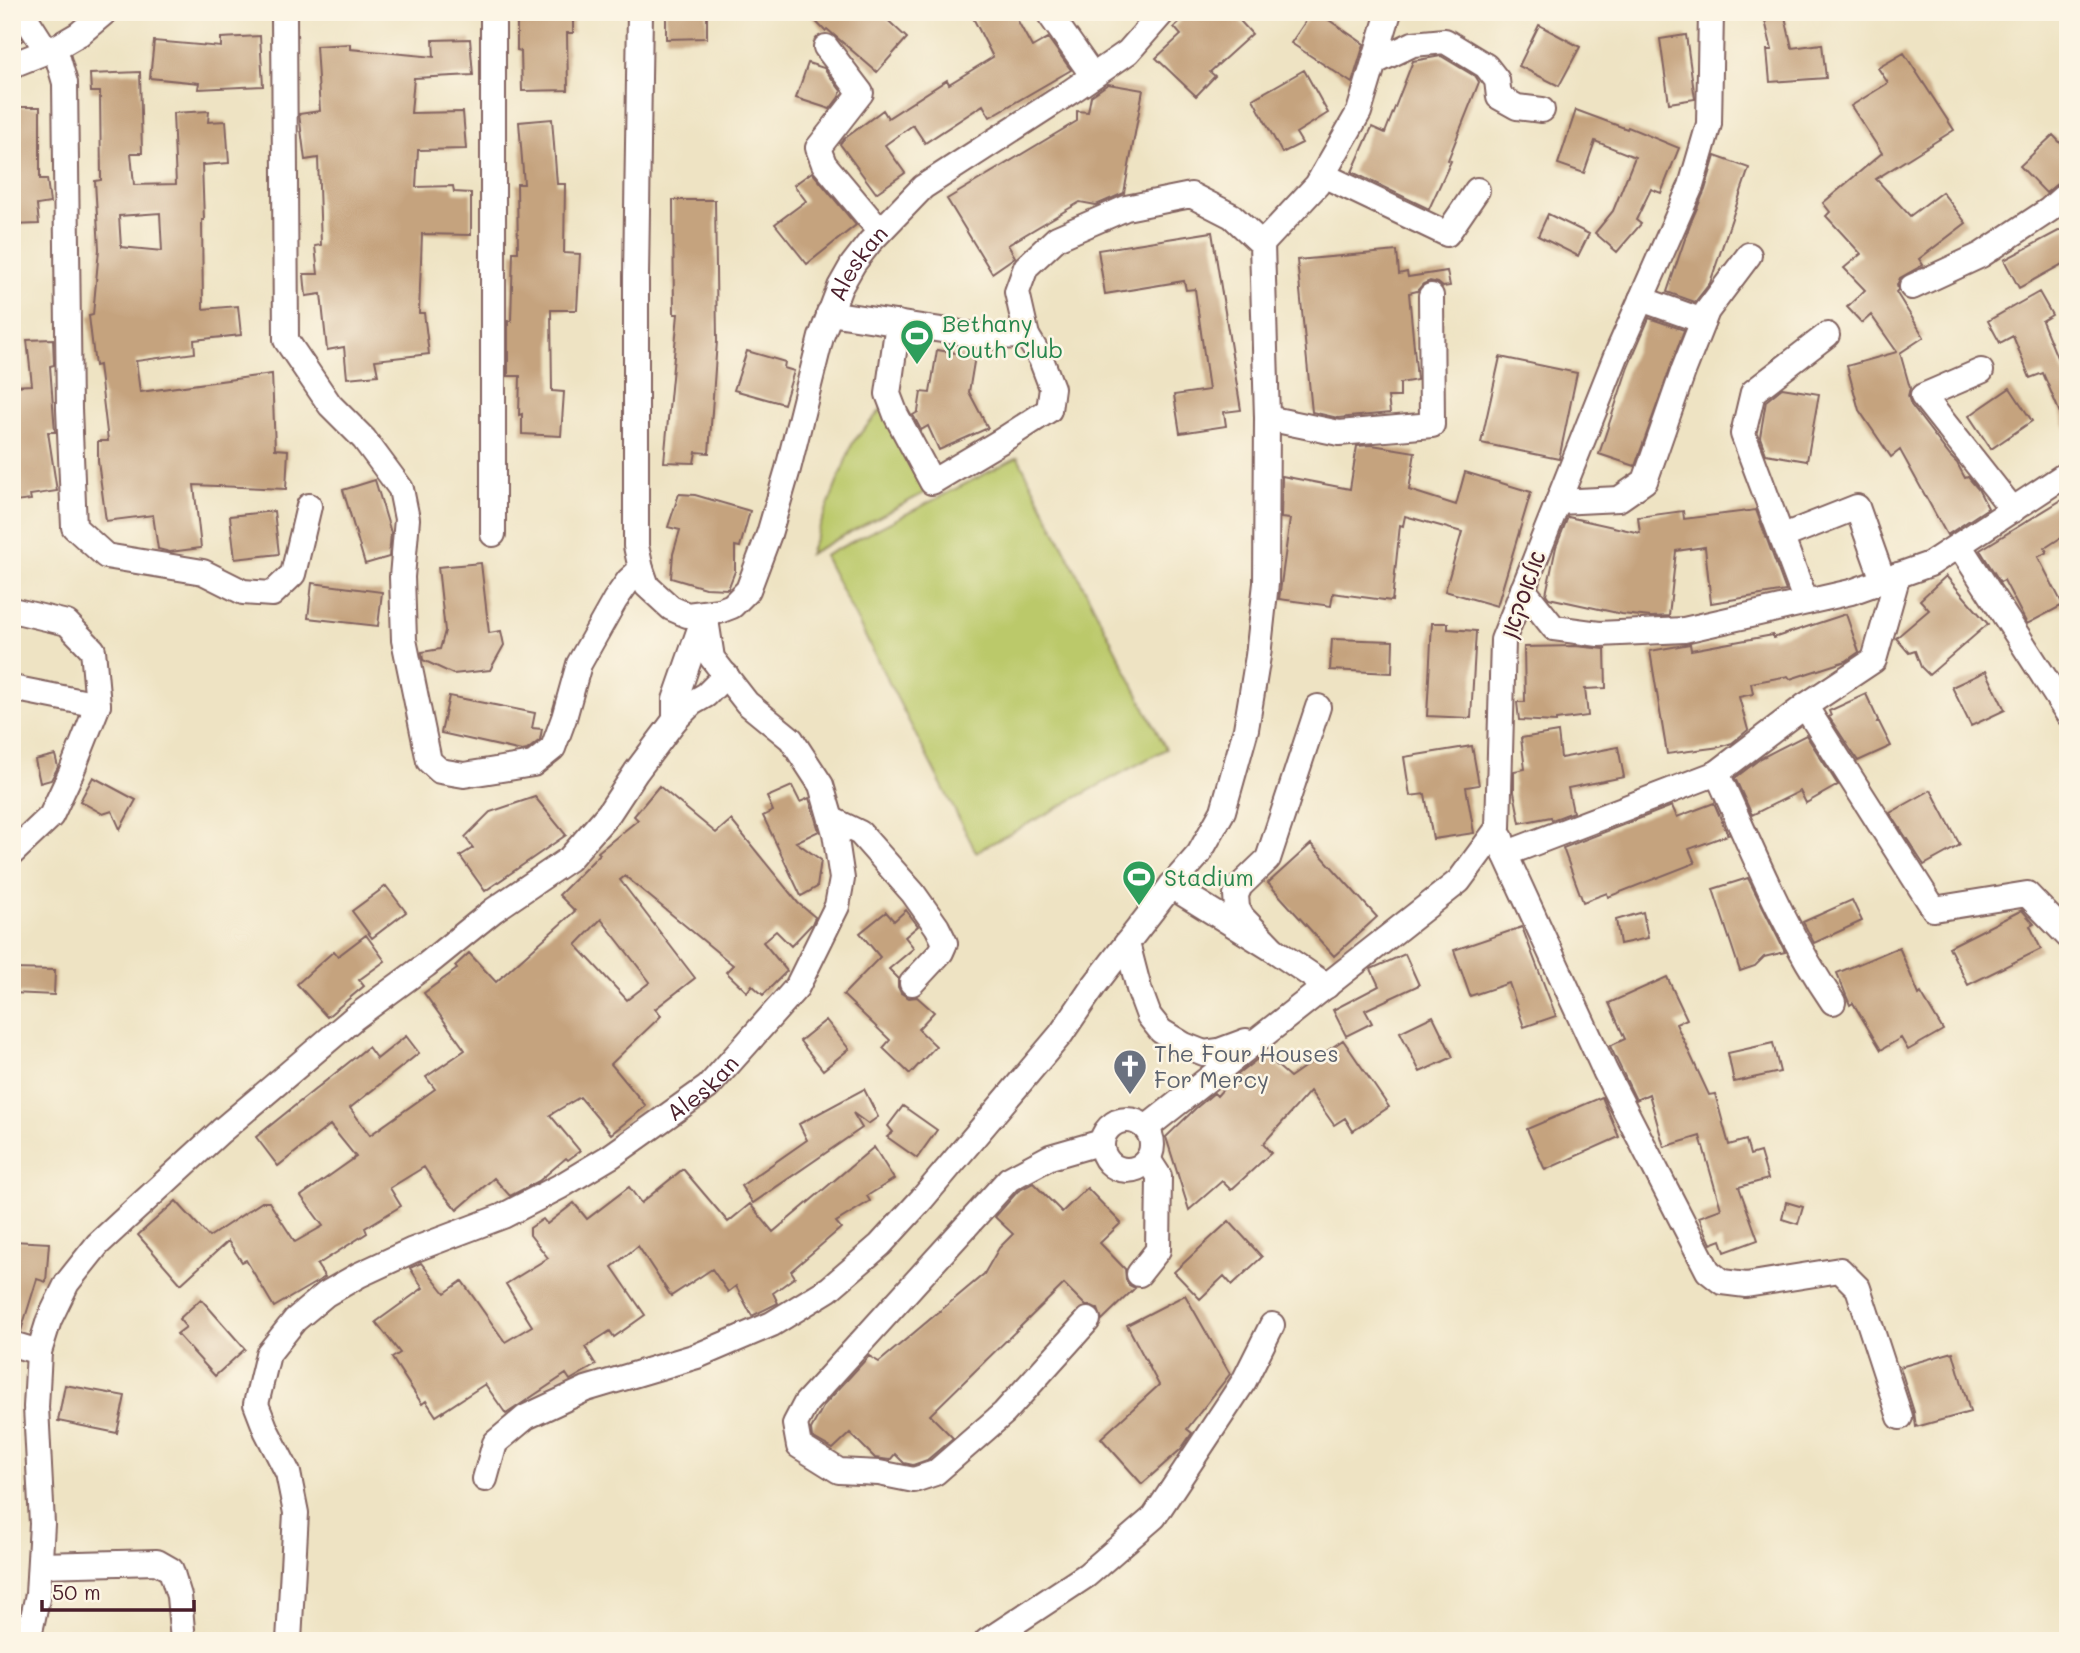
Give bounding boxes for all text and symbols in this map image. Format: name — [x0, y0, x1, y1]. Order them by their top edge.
street label: Aleskan — [821, 218, 894, 305]
place label: Bethany Youth Club — [942, 308, 1063, 364]
sports icon: Bethany Youth Club — [898, 317, 936, 366]
street label: אלאסקאן — [1492, 546, 1553, 642]
sports icon: Stadium — [1120, 858, 1158, 907]
place label: Stadium — [1164, 862, 1254, 892]
place label: The Four Houses For Mercy — [1154, 1038, 1339, 1094]
church icon: The Four Houses For Mercy — [1111, 1047, 1149, 1096]
street label: Aleskan — [660, 1048, 745, 1127]
scale bar — [42, 1569, 194, 1613]
text: 50 m — [52, 1578, 101, 1605]

